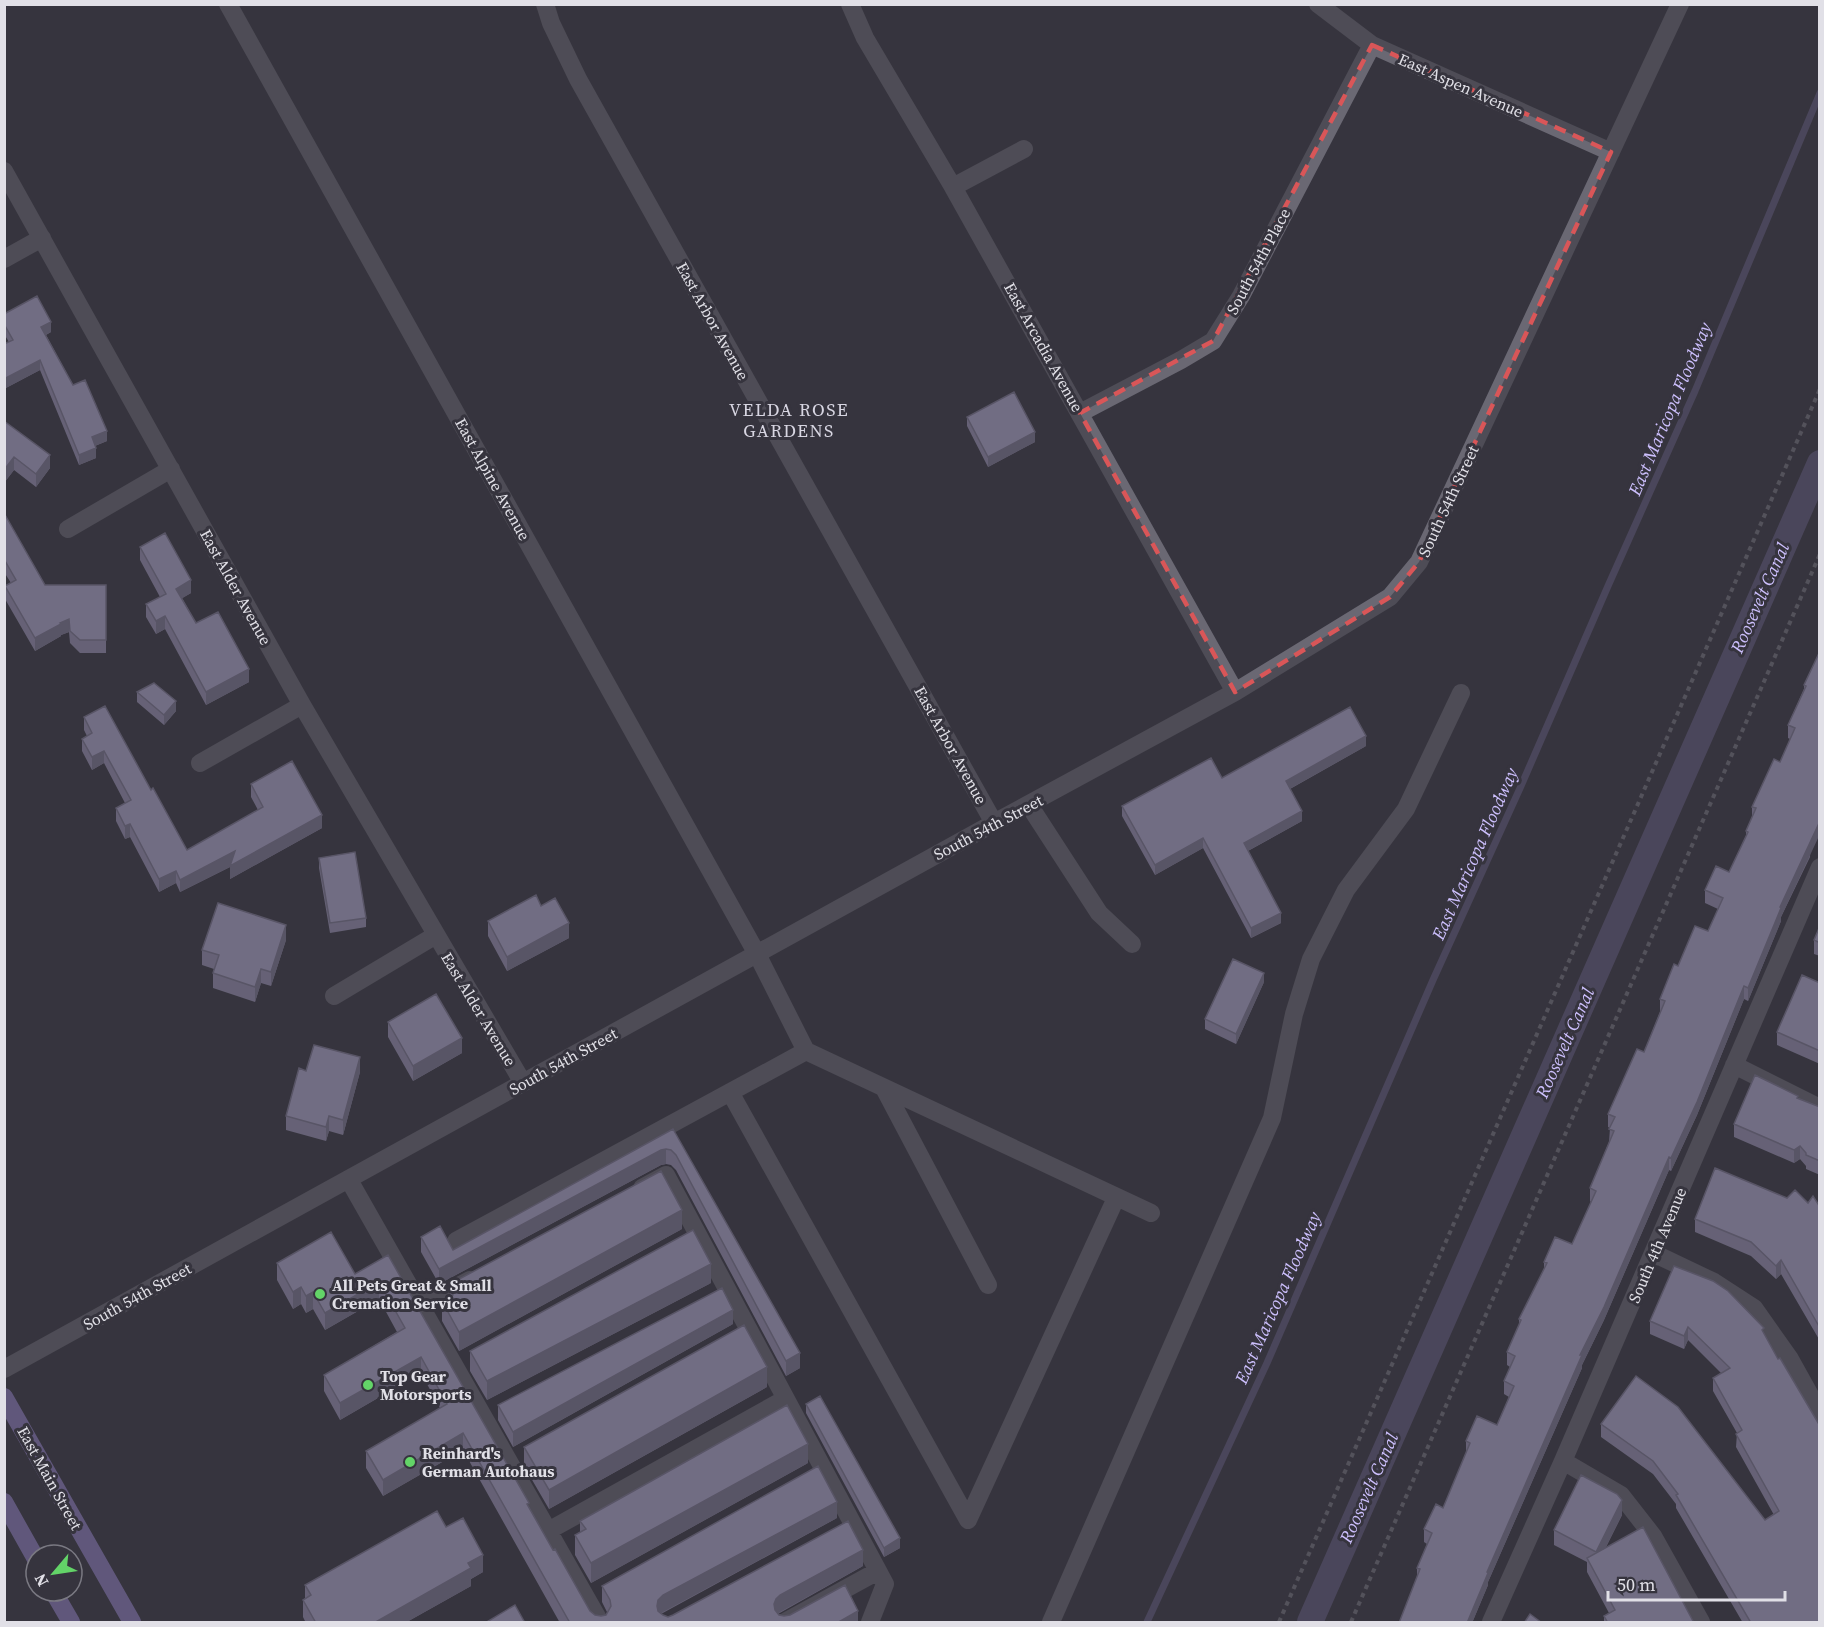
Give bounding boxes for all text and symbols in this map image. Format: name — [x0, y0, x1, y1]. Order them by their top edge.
street label: East Aspen Avenue — [1395, 48, 1527, 122]
street label: South 54th Place — [1221, 204, 1295, 318]
street label: East Arbor Avenue — [671, 258, 755, 384]
street label: East Arcadia Avenue — [999, 278, 1089, 416]
water label: East Maricopa Floodway — [1621, 318, 1718, 500]
district label: VELDA ROSE GARDENS — [729, 397, 849, 443]
street label: East Alpine Avenue — [450, 414, 536, 544]
street label: South 54th Street — [1413, 441, 1484, 560]
street label: East Alder Avenue — [195, 525, 277, 649]
water label: Roosevelt Canal — [1724, 539, 1795, 658]
street label: East Arbor Avenue — [909, 682, 993, 808]
water label: East Maricopa Floodway — [1425, 763, 1524, 945]
street label: South 54th Street — [930, 789, 1047, 865]
street label: East Alder Avenue — [436, 948, 522, 1070]
water label: Roosevelt Canal — [1529, 984, 1600, 1103]
street label: South 54th Street — [505, 1022, 622, 1100]
street label: South 4th Avenue — [1623, 1184, 1691, 1306]
water label: East Maricopa Floodway — [1228, 1207, 1327, 1389]
street label: South 54th Street — [79, 1257, 196, 1335]
place label: All Pets Great & Small Cremation Service — [332, 1274, 492, 1314]
marker: All Pets Great & Small Cremation Service — [313, 1287, 327, 1301]
place label: Top Gear Motorsports — [380, 1365, 472, 1405]
marker: Top Gear Motorsports — [361, 1378, 375, 1392]
street label: East Main Street — [12, 1422, 88, 1535]
water label: Roosevelt Canal — [1333, 1429, 1404, 1548]
place label: Reinhard's German Autohaus — [422, 1442, 555, 1482]
marker: Reinhard's German Autohaus — [403, 1455, 417, 1469]
north arrow — [24, 1543, 84, 1603]
scale bar — [1608, 1564, 1785, 1602]
text: N — [28, 1570, 53, 1591]
text: 50 m — [1617, 1572, 1655, 1597]

